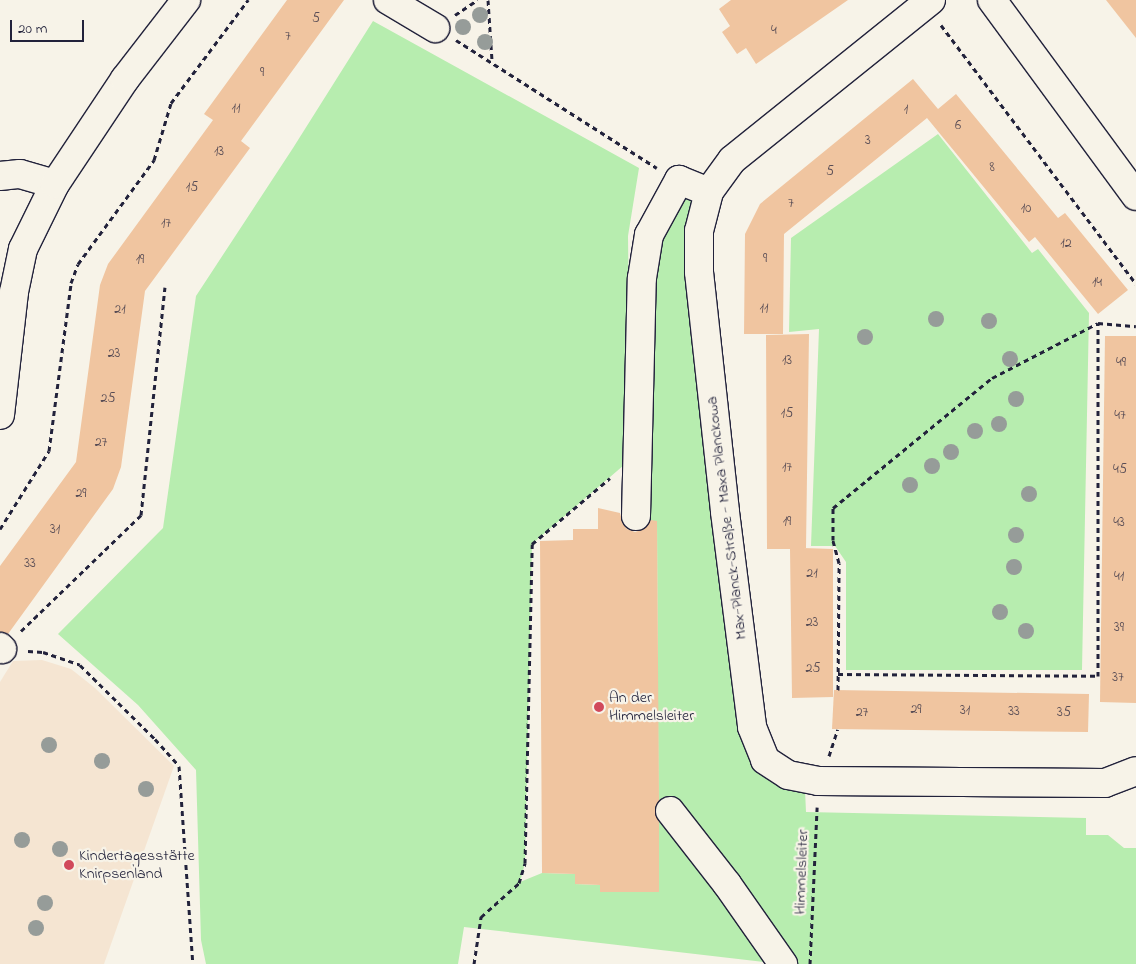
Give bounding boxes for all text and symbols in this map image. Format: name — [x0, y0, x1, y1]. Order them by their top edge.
scale bar — [12, 10, 86, 42]
house number: 5 — [312, 11, 320, 27]
text: 20 m — [18, 18, 47, 40]
house number: 4 — [771, 23, 777, 39]
house number: 7 — [285, 29, 291, 45]
house number: 9 — [260, 65, 264, 81]
house number: 11 — [232, 101, 240, 117]
house number: 1 — [904, 102, 908, 118]
house number: 6 — [955, 118, 961, 134]
house number: 3 — [865, 133, 871, 149]
house number: 13 — [214, 144, 224, 160]
house number: 8 — [989, 160, 995, 176]
house number: 5 — [826, 164, 834, 180]
house number: 15 — [186, 180, 198, 196]
house number: 7 — [788, 196, 794, 212]
house number: 10 — [1021, 201, 1031, 217]
house number: 17 — [161, 216, 171, 232]
house number: 12 — [1060, 236, 1072, 252]
house number: 9 — [763, 251, 767, 267]
house number: 19 — [136, 252, 144, 268]
house number: 14 — [1092, 275, 1102, 291]
house number: 11 — [760, 301, 768, 317]
house number: 21 — [114, 302, 126, 318]
house number: 23 — [108, 346, 120, 362]
house number: 13 — [782, 353, 792, 369]
house number: 49 — [1116, 355, 1126, 371]
house number: 25 — [101, 391, 115, 407]
street label: Max-Planck-Straße - Maxa Planckowa — [703, 395, 751, 641]
house number: 15 — [781, 406, 793, 422]
house number: 47 — [1114, 408, 1126, 424]
house number: 27 — [95, 435, 107, 451]
house number: 17 — [782, 460, 792, 476]
house number: 45 — [1113, 462, 1127, 478]
house number: 29 — [75, 486, 87, 502]
house number: 19 — [783, 514, 791, 530]
house number: 43 — [1113, 515, 1125, 531]
house number: 31 — [50, 522, 60, 538]
house number: 33 — [24, 556, 36, 572]
house number: 21 — [806, 566, 818, 582]
house number: 41 — [1114, 569, 1124, 585]
house number: 23 — [806, 615, 818, 631]
house number: 39 — [1114, 620, 1124, 636]
house number: 25 — [806, 661, 820, 677]
house number: 37 — [1112, 670, 1124, 686]
place label: An der Himmelsleiter — [609, 688, 694, 726]
marker: An der Himmelsleiter — [593, 701, 605, 713]
house number: 29 — [910, 702, 922, 718]
house number: 31 — [960, 703, 970, 719]
house number: 33 — [1008, 704, 1020, 720]
house number: 27 — [856, 705, 868, 721]
house number: 35 — [1057, 705, 1071, 721]
street label: Himmelsleiter — [791, 829, 813, 915]
place label: Kindertagesstätte Knirpsenland — [79, 846, 195, 884]
marker: Kindertagesstätte Knirpsenland — [63, 859, 75, 871]

